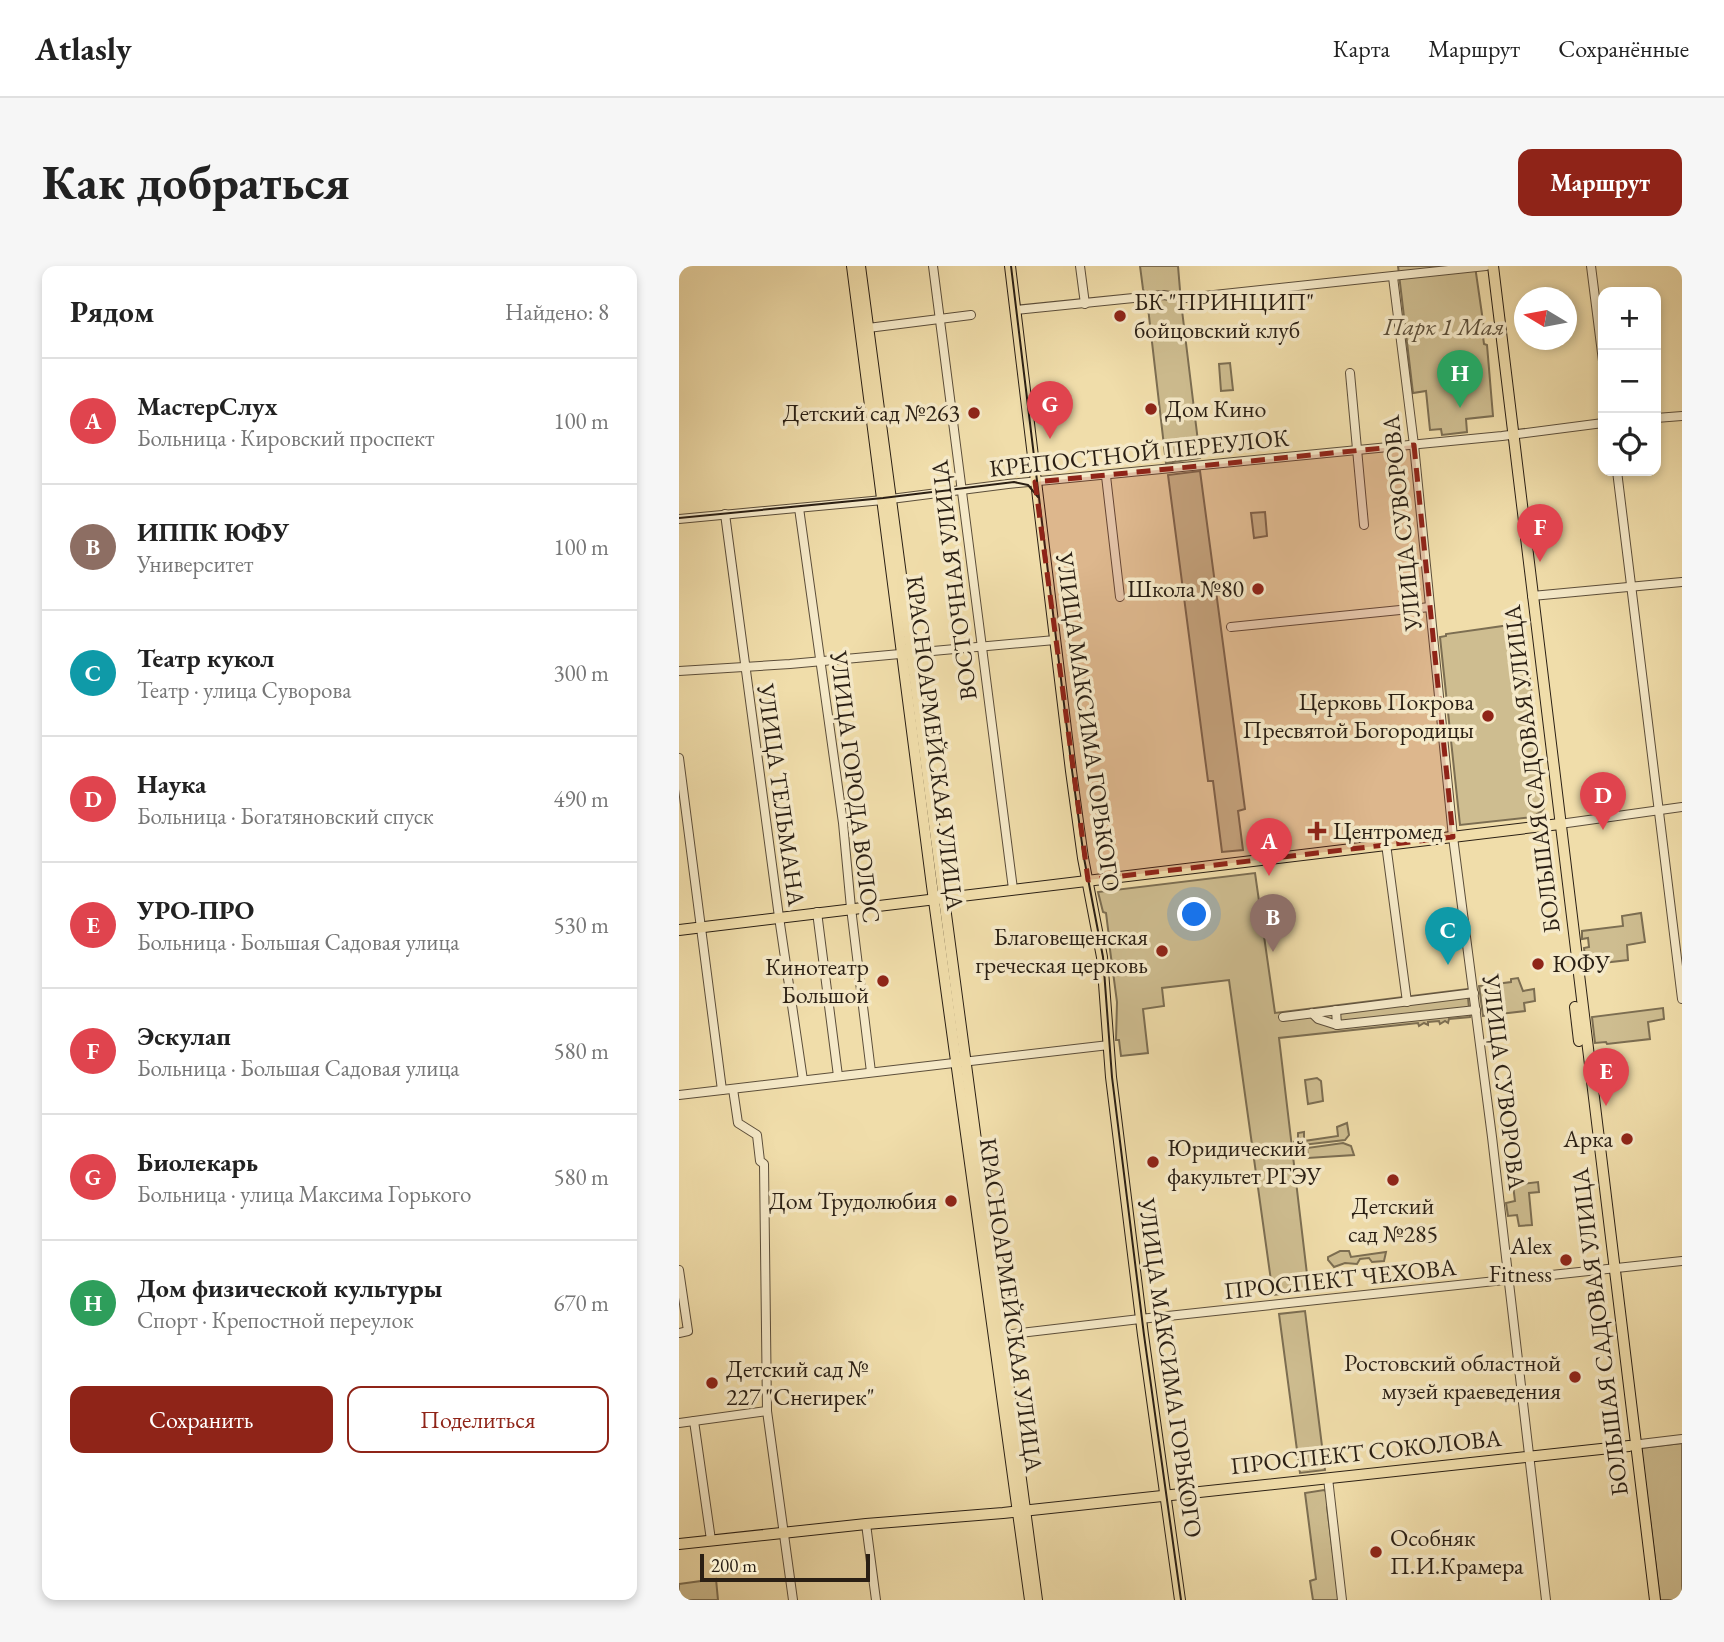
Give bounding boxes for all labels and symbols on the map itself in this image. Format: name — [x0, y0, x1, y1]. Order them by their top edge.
place label: БК "ПРИНЦИП" бойцовский клуб — [1134, 286, 1314, 345]
north arrow — [1514, 287, 1577, 350]
marker: БК "ПРИНЦИП" бойцовский клуб — [1112, 308, 1128, 324]
park label: Парк 1 Мая — [1383, 311, 1504, 342]
pin: H — [1437, 350, 1483, 408]
pin: G — [1027, 381, 1073, 439]
place label: Дом Кино — [1165, 393, 1266, 424]
place label: Детский сад №263 — [783, 397, 960, 428]
marker: Дом Кино — [1143, 401, 1159, 417]
marker: Детский сад №263 — [966, 405, 982, 421]
street label: УЛИЦА СУВОРОВА — [1375, 413, 1428, 634]
street label: КРЕПОСТНОЙ ПЕРЕУЛОК — [988, 421, 1290, 484]
street label: ВОСТОЧНАЯ УЛИЦА — [923, 458, 984, 702]
pin: F — [1517, 504, 1563, 562]
street label: УЛИЦА МАКСИМА ГОРЬКОГО — [1049, 549, 1128, 894]
place label: Школа №80 — [1127, 573, 1244, 604]
street label: КРАСНОАРМЕЙСКАЯ УЛИЦА — [900, 574, 971, 912]
marker: Школа №80 — [1250, 581, 1266, 597]
street label: БОЛЬШАЯ САДОВАЯ УЛИЦА — [1496, 603, 1567, 935]
street label: УЛИЦА ГОРОДА ВОЛОС — [823, 648, 888, 925]
street label: УЛИЦА ТЕЛЬМАНА — [750, 681, 813, 909]
place label: Церковь Покрова Пресвятой Богородицы — [1242, 686, 1474, 745]
marker: Церковь Покрова Пресвятой Богородицы — [1480, 708, 1496, 724]
pin: D — [1580, 772, 1626, 830]
place label: Центромед — [1333, 815, 1443, 846]
pin: A — [1246, 818, 1292, 876]
marker: Центромед — [1307, 821, 1327, 841]
pin: B — [1250, 894, 1296, 952]
your location — [1177, 897, 1211, 931]
pin: C — [1425, 907, 1471, 965]
place label: Благовещенская греческая церковь — [975, 921, 1148, 980]
marker: Благовещенская греческая церковь — [1154, 943, 1170, 959]
place label: ЮФУ — [1552, 948, 1611, 979]
place label: Кинотеатр Большой — [765, 951, 869, 1010]
marker: ЮФУ — [1530, 956, 1546, 972]
street label: УЛИЦА СУВОРОВА — [1476, 971, 1533, 1192]
marker: Кинотеатр Большой — [875, 973, 891, 989]
pin: E — [1583, 1048, 1629, 1106]
place label: Арка — [1562, 1123, 1613, 1154]
marker: Арка — [1619, 1131, 1635, 1147]
place label: Юридический факультет РГЭУ — [1167, 1132, 1322, 1191]
street label: КРАСНОАРМЕЙСКАЯ УЛИЦА — [973, 1136, 1050, 1474]
marker: Юридический факультет РГЭУ — [1145, 1154, 1161, 1170]
street label: БОЛЬШАЯ САДОВАЯ УЛИЦА — [1564, 1166, 1635, 1498]
marker: Детский сад №285 — [1385, 1172, 1401, 1188]
place label: Дом Трудолюбия — [769, 1185, 937, 1216]
place label: Детский сад №285 — [1348, 1190, 1438, 1249]
marker: Дом Трудолюбия — [943, 1193, 959, 1209]
street label: УЛИЦА МАКСИМА ГОРЬКОГО — [1131, 1195, 1210, 1540]
place label: Alex Fitness — [1489, 1230, 1553, 1289]
street label: ПРОСПЕКТ ЧЕХОВА — [1222, 1251, 1458, 1306]
marker: Alex Fitness — [1558, 1252, 1574, 1268]
place label: Ростовский областной музей краеведения — [1344, 1347, 1561, 1406]
place label: Детский сад № 227 "Снегирек" — [726, 1353, 875, 1412]
marker: Ростовский областной музей краеведения — [1567, 1369, 1583, 1385]
marker: Детский сад № 227 "Снегирек" — [704, 1375, 720, 1391]
street label: ПРОСПЕКТ СОКОЛОВА — [1229, 1422, 1503, 1481]
place label: Особняк П.И.Крамера — [1390, 1522, 1524, 1581]
marker: Особняк П.И.Крамера — [1368, 1544, 1384, 1560]
scale bar — [700, 1551, 870, 1583]

